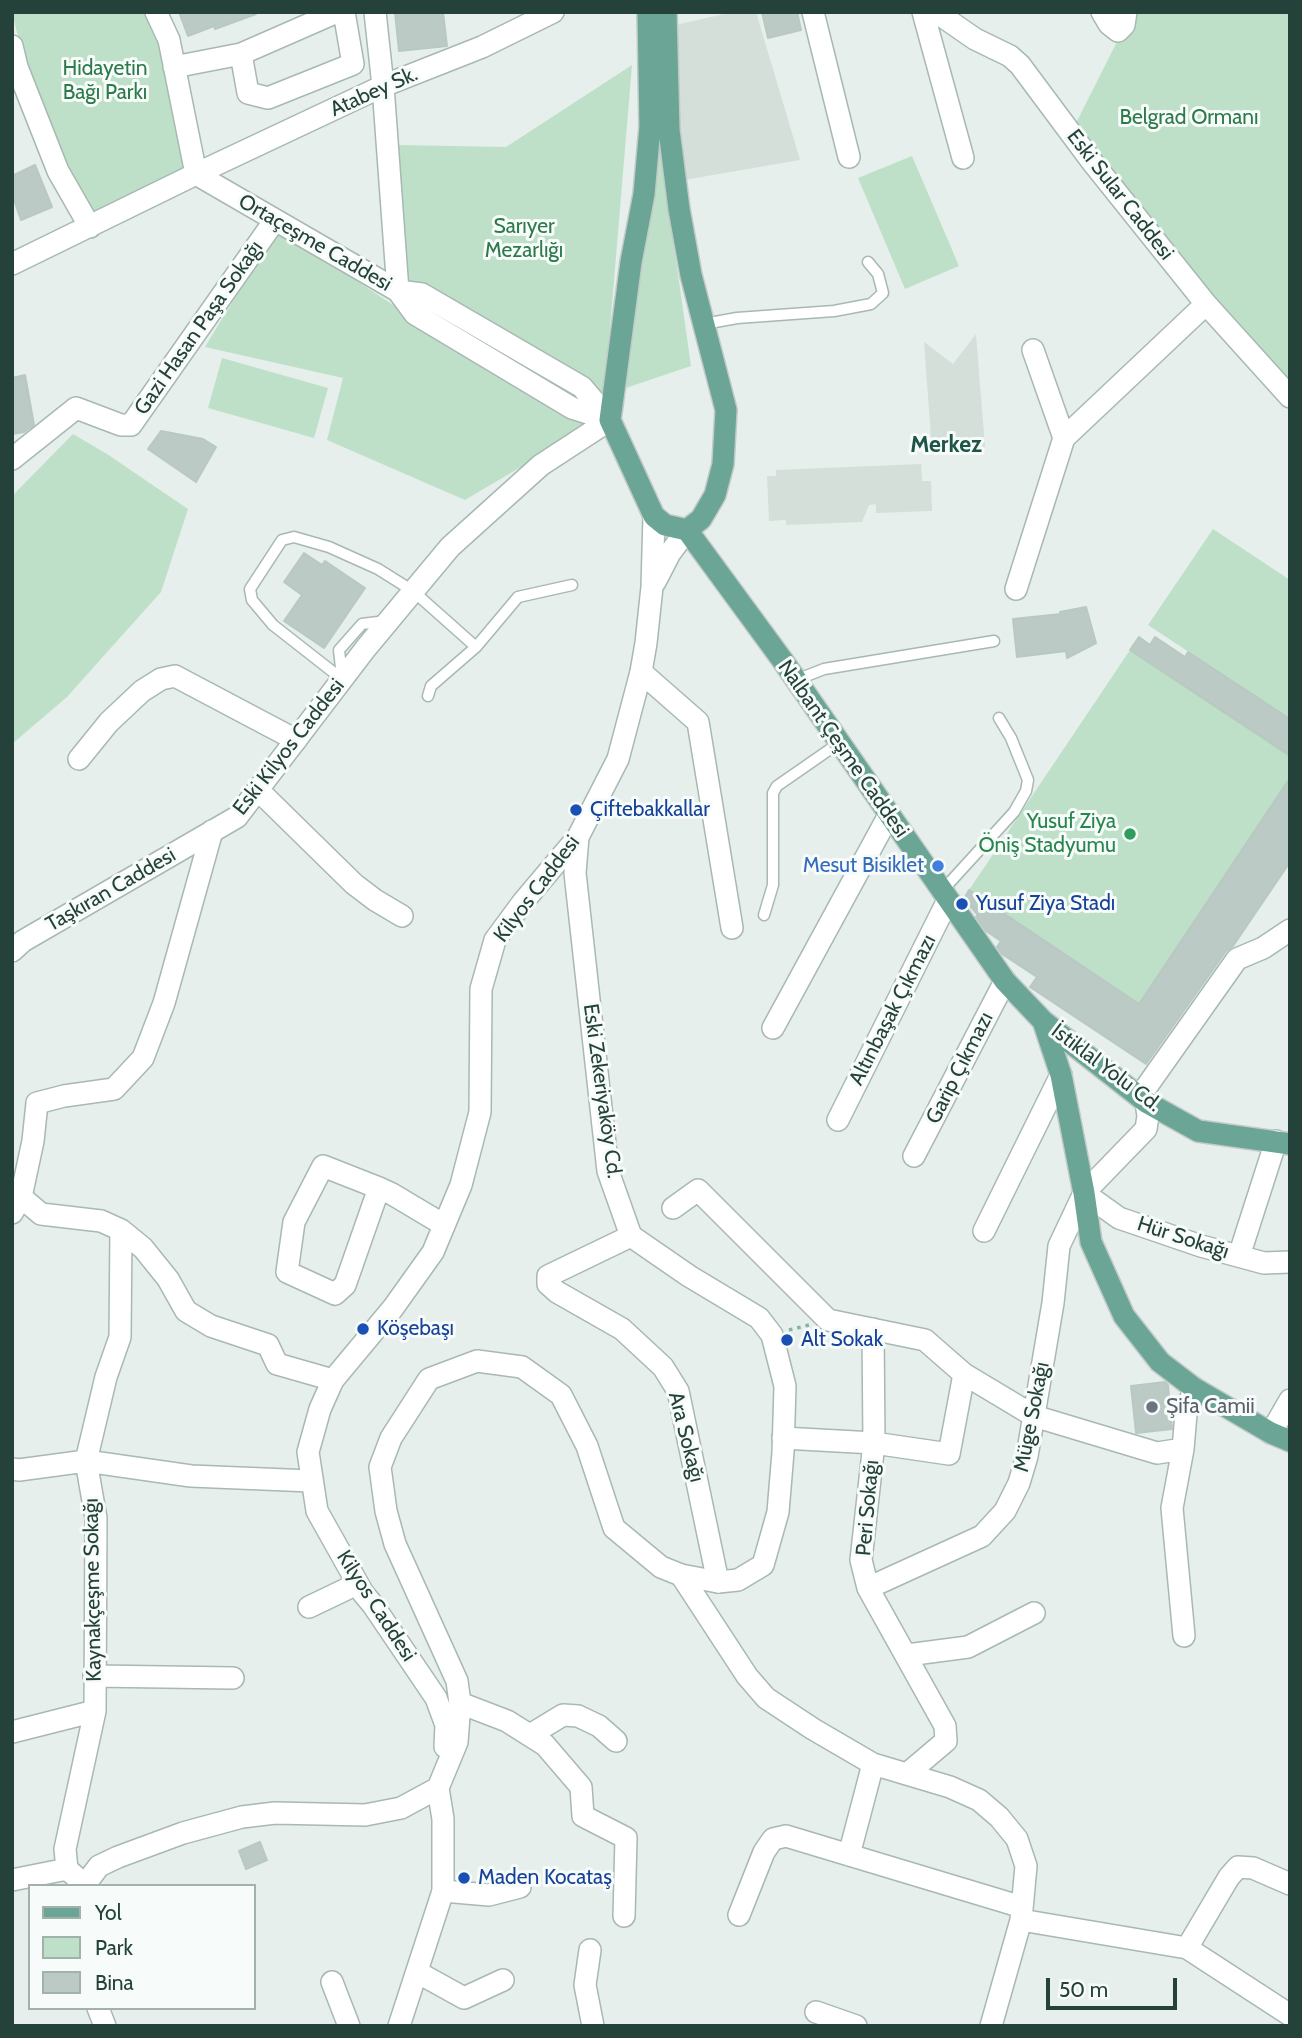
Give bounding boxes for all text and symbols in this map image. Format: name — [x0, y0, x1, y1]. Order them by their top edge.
park label: Hidayetin Bağı Parkı — [63, 56, 147, 106]
street label: Atabey Sk. — [326, 62, 422, 122]
park label: Belgrad Ormanı — [1120, 105, 1258, 131]
street label: Eski Sular Caddesi — [1061, 125, 1179, 265]
street label: Ortaçeşme Caddesi — [234, 189, 396, 297]
park label: Sarıyer Mezarlığı — [485, 214, 563, 264]
street label: Gazi Hasan Paşa Sokağı — [129, 236, 269, 420]
district label: Merkez — [910, 431, 982, 459]
street label: Nalbant Çeşme Caddesi — [772, 655, 914, 843]
street label: Eski Kilyos Caddesi — [228, 674, 350, 820]
place label: Çiftebakkallar — [590, 797, 710, 823]
marker: Çiftebakkallar — [568, 802, 584, 818]
place label: Yusuf Ziya Öniş Stadyumu — [979, 809, 1116, 859]
marker: Yusuf Ziya Öniş Stadyumu — [1122, 826, 1138, 842]
street label: Kilyos Caddesi — [489, 831, 585, 947]
street label: Taşkıran Caddesi — [42, 843, 180, 937]
place label: Mesut Bisiklet — [803, 853, 924, 879]
marker: Mesut Bisiklet — [930, 858, 946, 874]
place label: Yusuf Ziya Stadı — [976, 891, 1115, 917]
marker: Yusuf Ziya Stadı — [954, 896, 970, 912]
street label: Altınbaşak Çıkmazı — [844, 930, 942, 1090]
street label: Eski Zekeriyaköy Cd. — [577, 1002, 627, 1180]
street label: Garip Çıkmazı — [921, 1008, 999, 1128]
street label: İstiklal Yolu Cd. — [1046, 1019, 1166, 1117]
street label: Hür Sokağı — [1134, 1211, 1232, 1265]
place label: Köşebaşı — [377, 1316, 454, 1342]
marker: Köşebaşı — [355, 1321, 371, 1337]
place label: Alt Sokak — [801, 1327, 883, 1353]
marker: Alt Sokak — [779, 1332, 795, 1348]
street label: Müge Sokağı — [1009, 1360, 1055, 1474]
street label: Ara Sokağı — [663, 1389, 709, 1485]
place label: Şifa Camii — [1166, 1394, 1255, 1420]
marker: Şifa Camii — [1144, 1399, 1160, 1415]
street label: Peri Sokağı — [851, 1459, 885, 1557]
street label: Kaynakçeşme Sokağı — [79, 1498, 107, 1682]
street label: Kilyos Caddesi — [331, 1546, 421, 1666]
place label: Maden Kocataş — [478, 1865, 612, 1891]
marker: Maden Kocataş — [456, 1870, 472, 1886]
legend — [28, 1884, 256, 2010]
text: Yol — [95, 1900, 122, 1925]
text: Park — [95, 1935, 133, 1960]
scale bar — [1050, 1965, 1181, 2009]
text: Bina — [95, 1970, 134, 1995]
text: 50 m — [1059, 1977, 1108, 2002]

